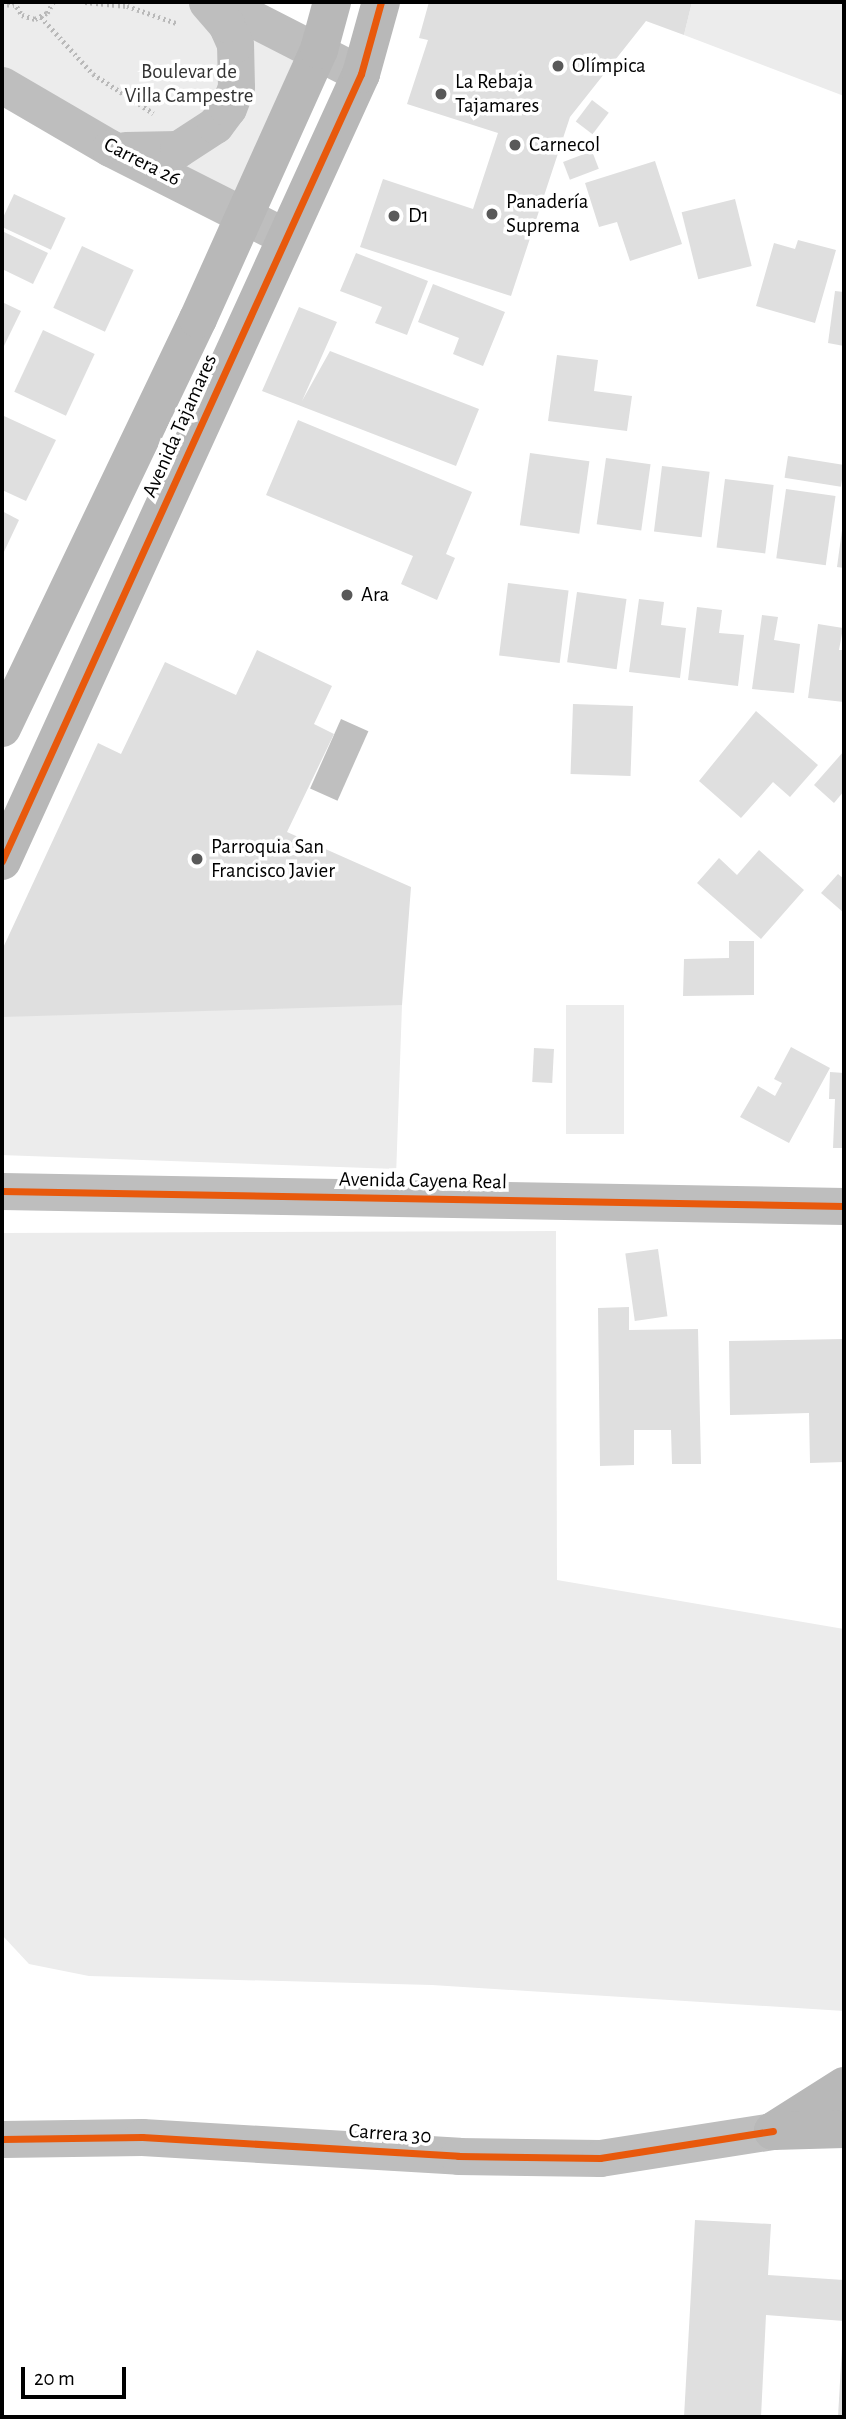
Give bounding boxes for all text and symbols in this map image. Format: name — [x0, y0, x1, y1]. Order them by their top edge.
place label: Olímpica — [572, 53, 646, 79]
marker: Olímpica — [550, 58, 566, 74]
park label: Boulevar de Villa Campestre — [125, 59, 253, 109]
place label: La Rebaja Tajamares — [455, 69, 539, 119]
marker: La Rebaja Tajamares — [433, 86, 449, 102]
street label: Carrera 26 — [99, 132, 185, 192]
place label: Carnecol — [529, 132, 600, 158]
marker: Carnecol — [507, 137, 523, 153]
place label: Panadería Suprema — [506, 189, 589, 239]
place label: D1 — [408, 203, 429, 229]
marker: Panadería Suprema — [484, 206, 500, 222]
marker: D1 — [386, 208, 402, 224]
street label: Avenida Tajamares — [137, 350, 223, 502]
place label: Ara — [361, 582, 389, 608]
marker: Ara — [339, 587, 355, 603]
place label: Parroquia San Francisco Javier — [211, 834, 335, 884]
marker: Parroquia San Francisco Javier — [189, 851, 205, 867]
street label: Avenida Cayena Real — [339, 1167, 507, 1195]
street label: Carrera 30 — [348, 2119, 432, 2149]
scale bar — [24, 2352, 130, 2396]
text: 20 m — [34, 2368, 75, 2389]

